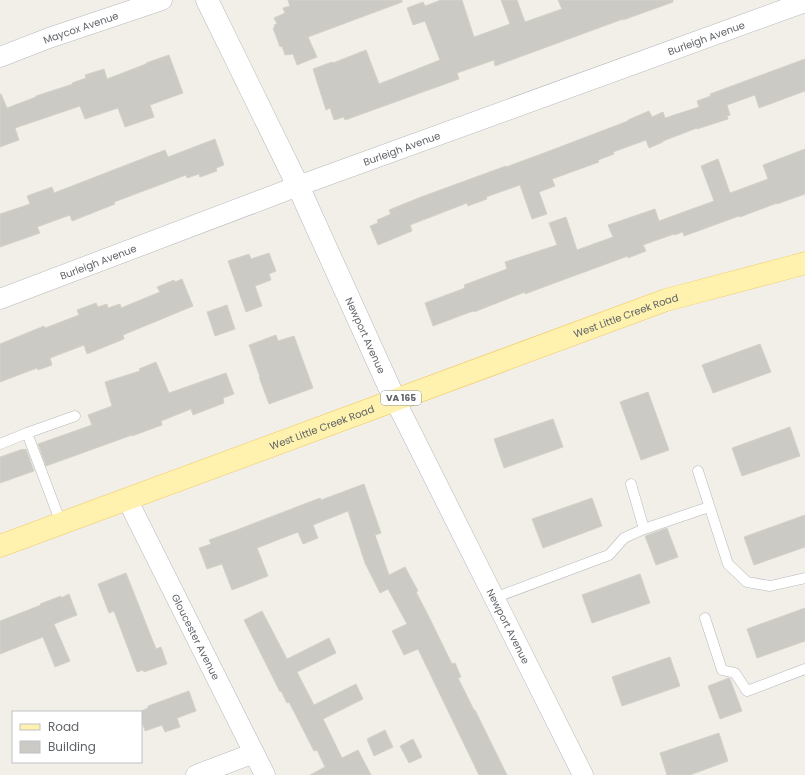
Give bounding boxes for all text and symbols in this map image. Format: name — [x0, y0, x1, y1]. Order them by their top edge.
street label: Maycox Avenue — [41, 8, 120, 48]
street label: Burleigh Avenue — [666, 17, 747, 59]
street label: Burleigh Avenue — [361, 128, 442, 170]
street label: Burleigh Avenue — [58, 241, 139, 284]
street label: West Little Creek Road — [571, 290, 680, 342]
street label: Newport Avenue — [341, 295, 389, 376]
road number: VA 165 — [381, 391, 421, 405]
street label: West Little Creek Road — [267, 401, 376, 454]
street label: Newport Avenue — [483, 586, 533, 667]
street label: Gloucester Avenue — [168, 591, 223, 683]
legend — [12, 711, 142, 763]
text: Road — [48, 718, 79, 735]
text: Building — [48, 738, 96, 755]

